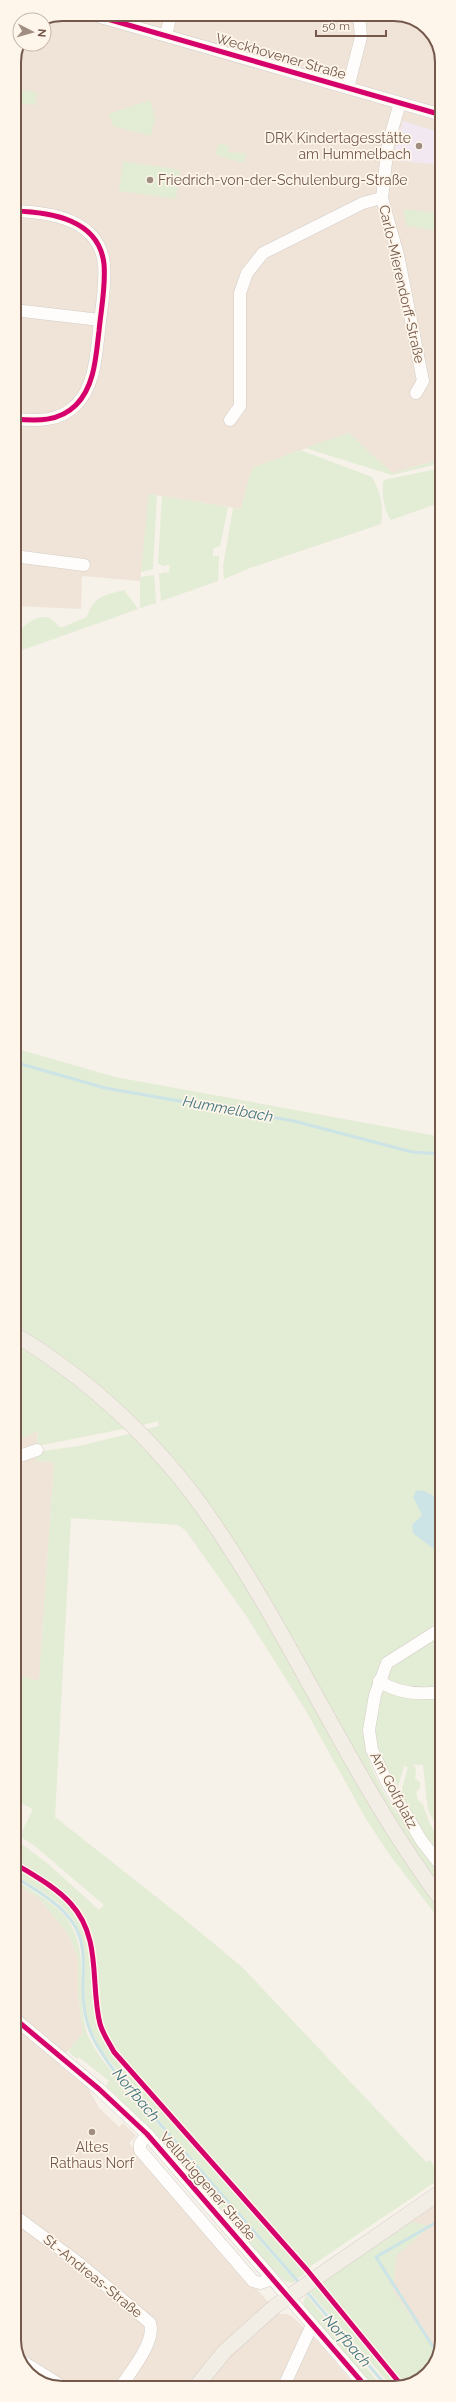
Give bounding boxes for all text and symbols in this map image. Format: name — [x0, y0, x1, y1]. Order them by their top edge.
north arrow — [12, 12, 52, 52]
scale bar — [316, 12, 386, 38]
text: 50 m — [322, 19, 350, 33]
text: N — [35, 28, 48, 38]
street label: Weckhovener Straße — [214, 30, 348, 82]
place label: DRK Kindertagesstätte am Hummelbach — [265, 130, 411, 162]
marker: DRK Kindertagesstätte am Hummelbach — [414, 141, 424, 151]
place label: Friedrich-von-der-Schulenburg-Straße — [158, 172, 408, 188]
marker: Friedrich-von-der-Schulenburg-Straße — [145, 175, 155, 185]
street label: Carlo-Mierendorff-Straße — [376, 203, 428, 365]
water label: Hummelbach — [181, 1092, 275, 1126]
street label: Am Golfplatz — [367, 1749, 421, 1831]
water label: Norfbach — [109, 2065, 163, 2125]
marker: Altes Rathaus Norf — [87, 2127, 97, 2137]
street label: Vellbrüggener Straße — [157, 2129, 259, 2243]
place label: Altes Rathaus Norf — [50, 2139, 136, 2171]
street label: St.-Andreas-Straße — [40, 2231, 146, 2321]
water label: Norfbach — [319, 2311, 375, 2371]

